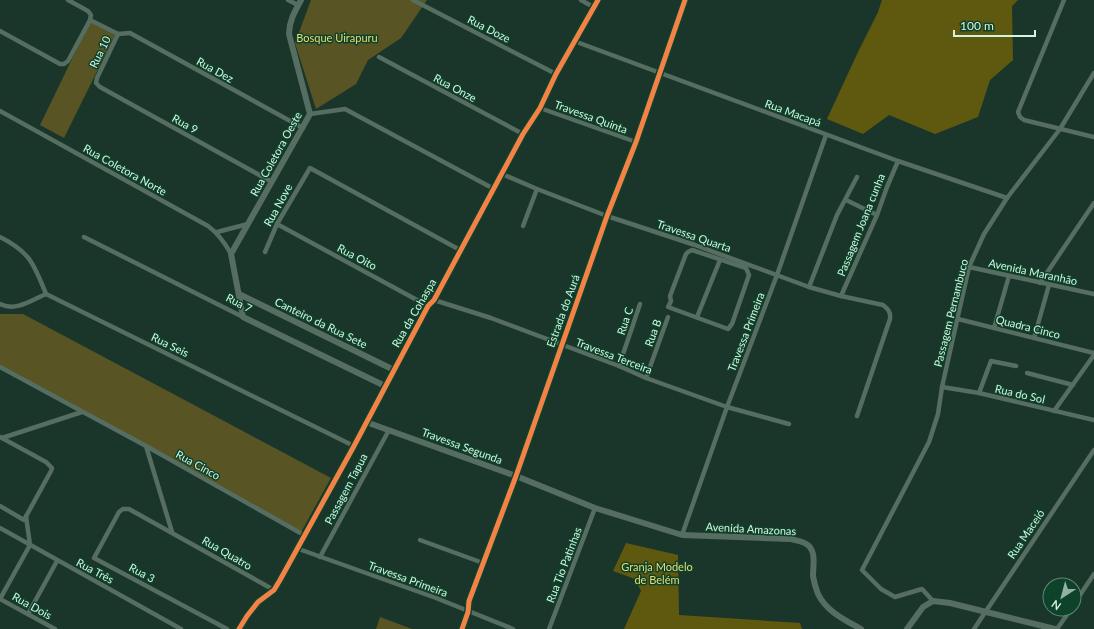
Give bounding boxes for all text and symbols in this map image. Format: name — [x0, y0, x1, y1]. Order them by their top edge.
street label: Rua Doze — [466, 12, 513, 45]
scale bar — [954, 12, 1035, 38]
text: 100 m — [960, 18, 994, 33]
park label: Bosque Uirapuru — [296, 31, 378, 44]
street label: Rua 10 — [86, 33, 113, 70]
street label: Rua Dez — [195, 54, 236, 85]
street label: Rua Onze — [432, 71, 479, 104]
street label: Rua Macapá — [763, 96, 823, 129]
street label: Travessa Quinta — [553, 97, 629, 136]
street label: Rua Coletora Oeste — [247, 109, 304, 198]
street label: Rua 9 — [170, 111, 200, 136]
street label: Rua Coletora Norte — [81, 141, 169, 198]
street label: Passagem Joana cunha — [834, 172, 887, 278]
street label: Rua Nove — [261, 181, 295, 228]
street label: Travessa Quarta — [655, 217, 733, 254]
street label: Rua Oito — [335, 241, 379, 272]
street label: Avenida Maranhão — [988, 256, 1079, 287]
street label: Passagem Pernambuco — [931, 258, 970, 368]
street label: Estrada do Aurá — [543, 273, 582, 349]
street label: Rua da Cohaspa — [389, 276, 438, 349]
street label: Travessa Primeira — [724, 290, 767, 373]
street label: Rua 7 — [224, 291, 254, 315]
street label: Canteiro da Rua Sete — [273, 295, 370, 351]
street label: Rua C — [614, 305, 636, 336]
street label: Quadra Cinco — [994, 312, 1062, 341]
street label: Rua B — [642, 317, 663, 348]
street label: Rua Seis — [149, 330, 191, 359]
street label: Travessa Terceira — [574, 335, 654, 376]
street label: Rua do Sol — [994, 381, 1046, 406]
street label: Travessa Segunda — [420, 425, 504, 466]
street label: Rua Cinco — [174, 447, 223, 482]
street label: Passagem Tapua — [321, 451, 370, 526]
street label: Rua Maceió — [1004, 507, 1047, 561]
street label: Avenida Amazonas — [705, 520, 797, 537]
street label: Rua Tio Patinhas — [543, 525, 584, 605]
street label: Rua Quatro — [200, 533, 254, 572]
street label: Rua Três — [74, 555, 116, 586]
street label: Travessa Primeira — [367, 558, 450, 599]
street label: Rua 3 — [127, 560, 157, 585]
park label: Granja Modelo de Belém — [621, 560, 693, 586]
north arrow — [1042, 577, 1082, 617]
street label: Rua Dois — [10, 589, 54, 622]
text: N — [1049, 598, 1063, 613]

